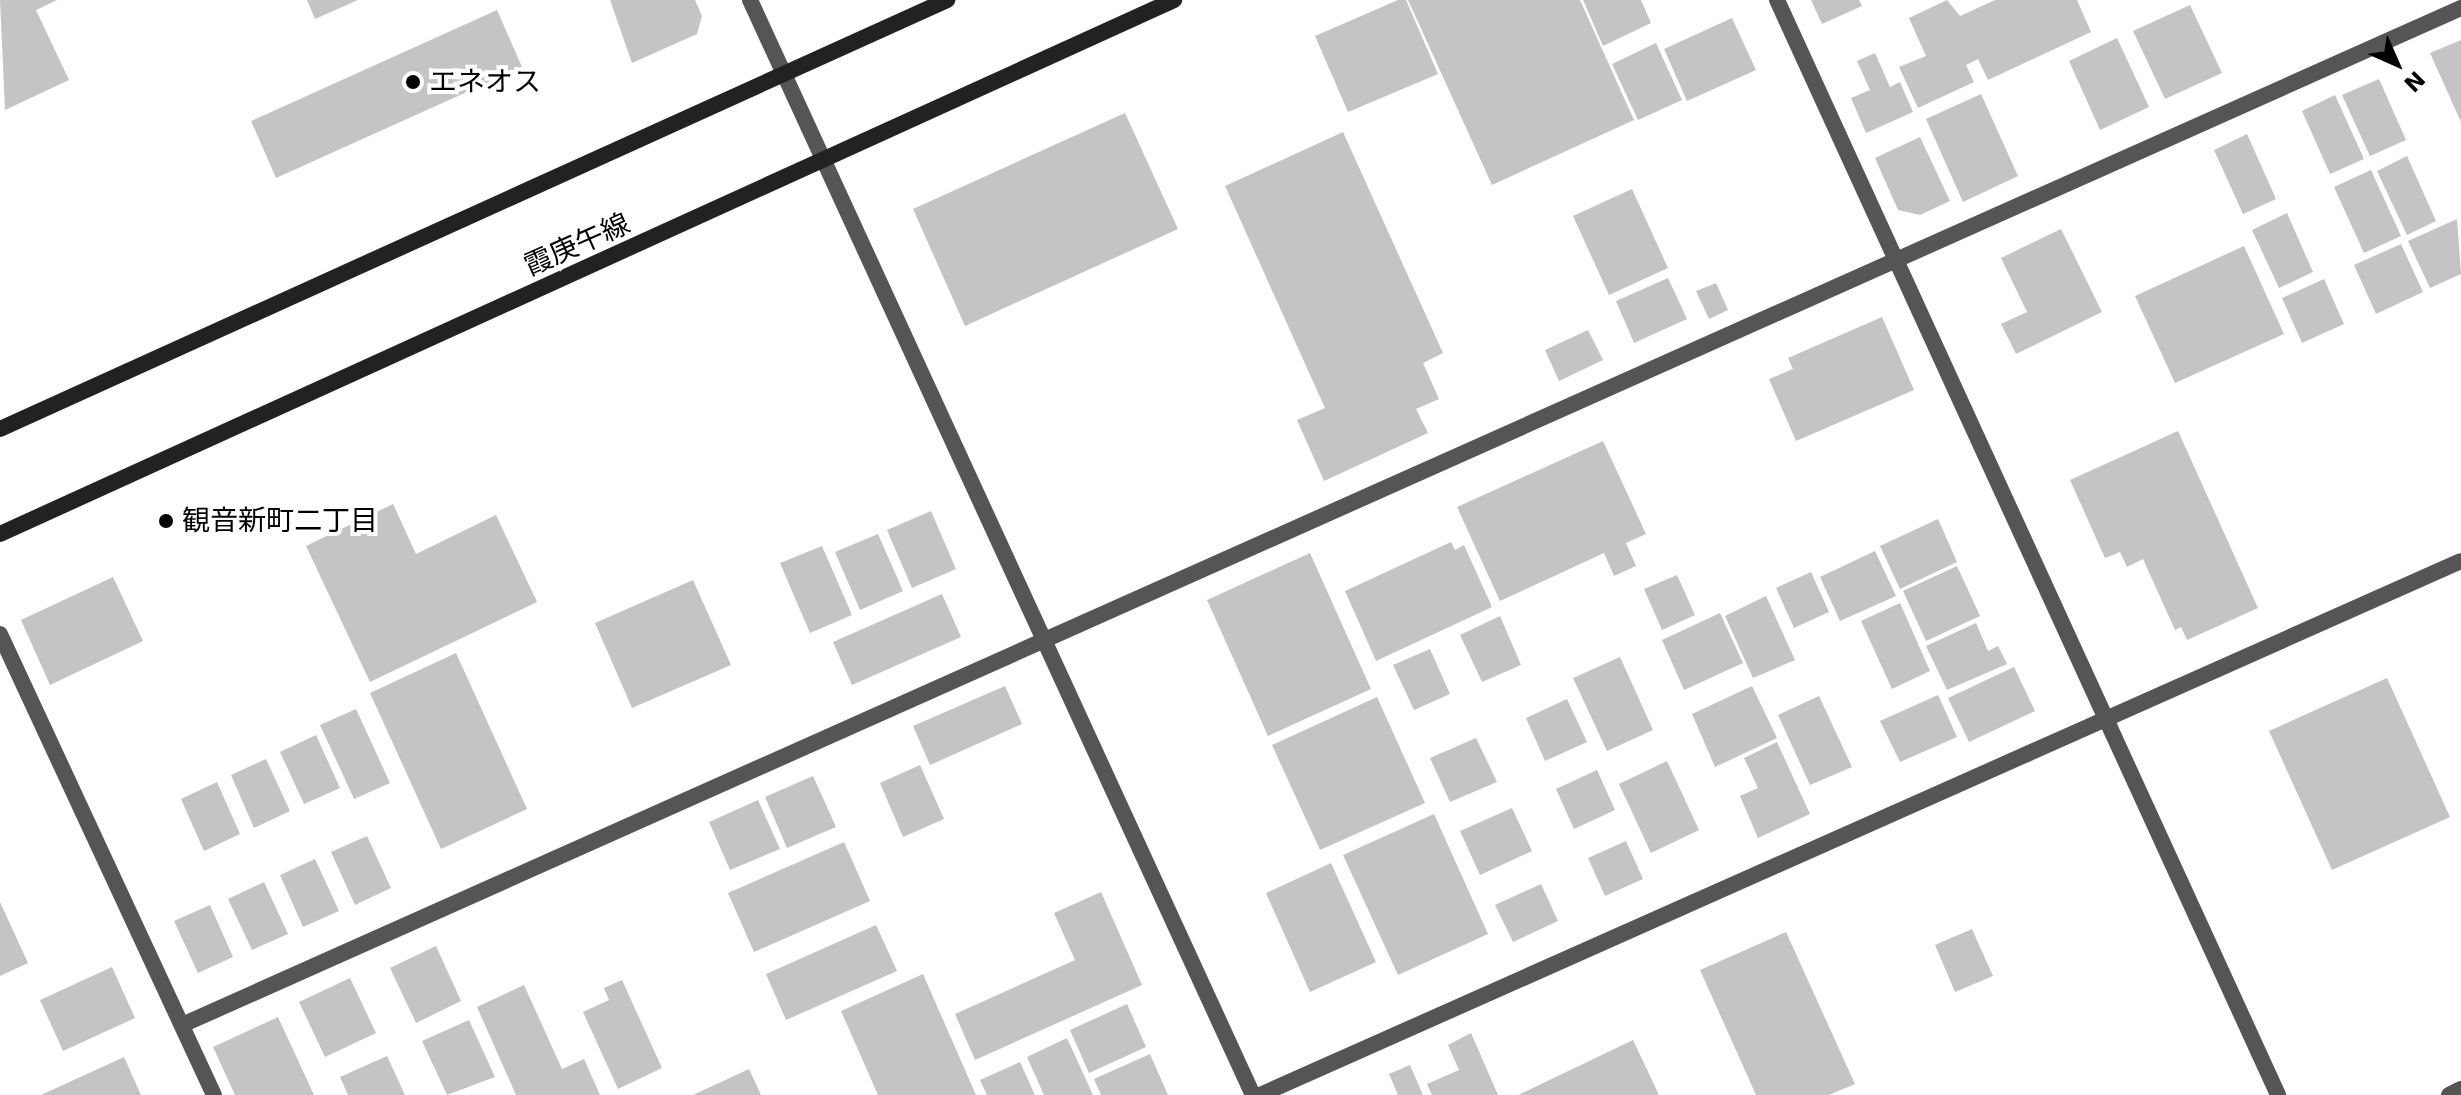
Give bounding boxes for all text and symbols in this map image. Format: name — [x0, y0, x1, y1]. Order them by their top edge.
north arrow — [2357, 24, 2437, 104]
place label: エネオス — [429, 65, 541, 99]
text: N — [2399, 66, 2430, 97]
marker: エネオス — [404, 73, 422, 91]
street label: 霞庚午線 — [519, 207, 635, 283]
place label: 観音新町二丁目 — [182, 504, 378, 538]
marker: 観音新町二丁目 — [157, 512, 175, 530]

